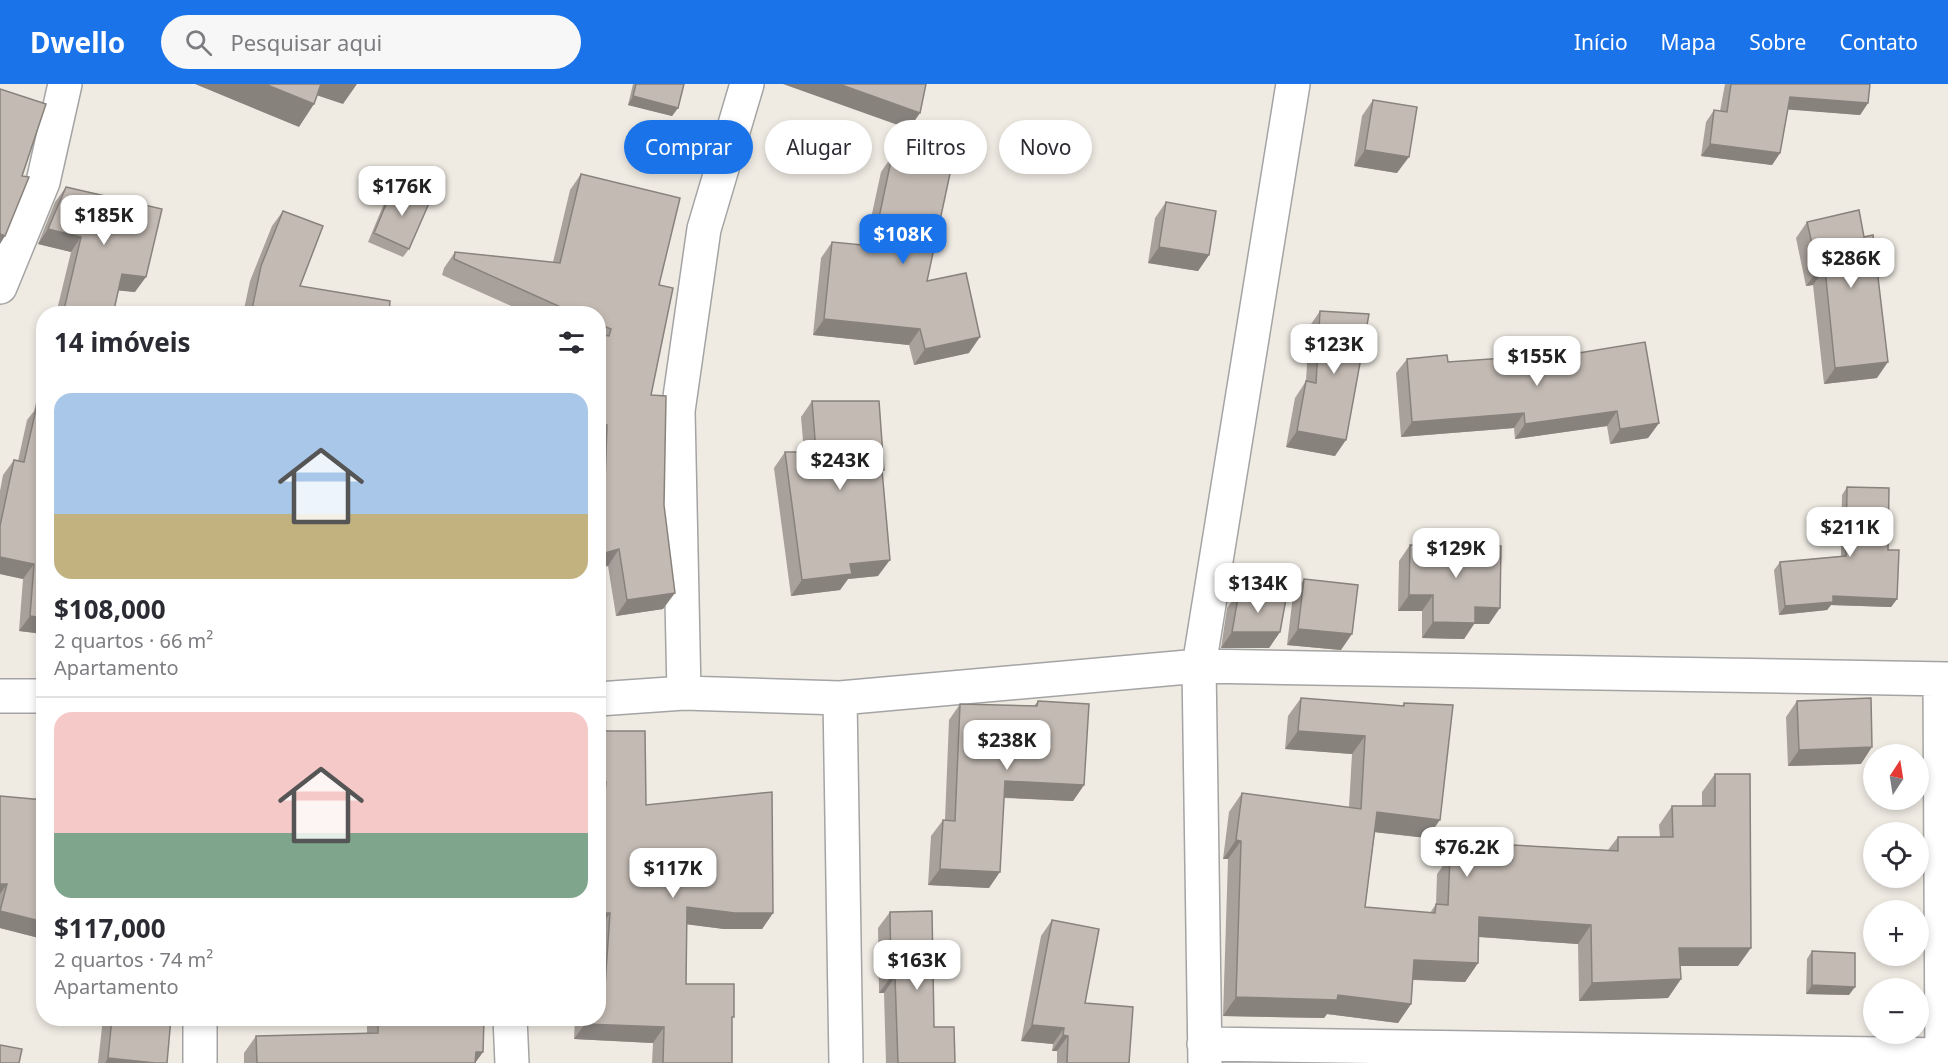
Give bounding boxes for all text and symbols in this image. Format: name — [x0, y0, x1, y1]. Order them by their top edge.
search box — [161, 15, 581, 69]
text: Dwello — [30, 23, 125, 61]
icon: search — [182, 26, 215, 59]
text: Pesquisar aqui — [230, 27, 382, 57]
text: Início — [1574, 28, 1628, 56]
text: Mapa — [1661, 28, 1716, 56]
text: Sobre — [1749, 28, 1806, 56]
text: Contato — [1839, 28, 1918, 56]
chip: Comprar — [624, 120, 753, 174]
chip: Alugar — [765, 120, 872, 174]
chip: Filtros — [884, 120, 987, 174]
chip: Novo — [999, 120, 1092, 174]
pin: $176K — [360, 166, 444, 217]
text: $176K — [372, 172, 432, 199]
pin: $185K — [62, 195, 146, 246]
text: $185K — [74, 201, 134, 228]
pin: $108K — [861, 214, 945, 265]
text: $108K — [873, 220, 933, 247]
pin: $286K — [1809, 238, 1893, 289]
text: $286K — [1821, 244, 1881, 271]
text: 14 imóveis — [54, 324, 191, 360]
pin: $123K — [1292, 324, 1376, 375]
icon: filters — [555, 326, 588, 359]
text: $123K — [1304, 330, 1364, 357]
pin: $155K — [1495, 336, 1579, 387]
text: $155K — [1507, 342, 1567, 369]
icon: home — [267, 432, 375, 540]
pin: $243K — [798, 440, 882, 491]
text: $243K — [810, 446, 870, 473]
pin: $211K — [1808, 507, 1892, 558]
text: $211K — [1820, 513, 1880, 540]
pin: $129K — [1414, 528, 1498, 579]
text: $129K — [1426, 534, 1486, 561]
pin: $134K — [1216, 563, 1300, 614]
text: $134K — [1228, 569, 1288, 596]
text: $108,000 — [54, 591, 166, 627]
text: 2 quartos · 66 m² — [54, 627, 213, 654]
text: Apartamento — [54, 654, 179, 681]
pin: $238K — [965, 720, 1049, 771]
text: $238K — [977, 726, 1037, 753]
north arrow — [1863, 744, 1929, 810]
map controls — [1863, 744, 1929, 1044]
icon: home — [267, 751, 375, 859]
button: locate — [1863, 822, 1929, 888]
pin: $76.2K — [1418, 827, 1516, 878]
text: $76.2K — [1435, 833, 1499, 860]
pin: $117K — [631, 848, 715, 899]
text: $117K — [643, 854, 703, 881]
button: + — [1863, 900, 1929, 966]
text: $117,000 — [54, 910, 166, 946]
pin: $163K — [875, 940, 959, 991]
text: 2 quartos · 74 m² — [54, 946, 213, 973]
text: $163K — [887, 946, 947, 973]
text: Apartamento — [54, 973, 179, 1000]
button: − — [1863, 978, 1929, 1044]

